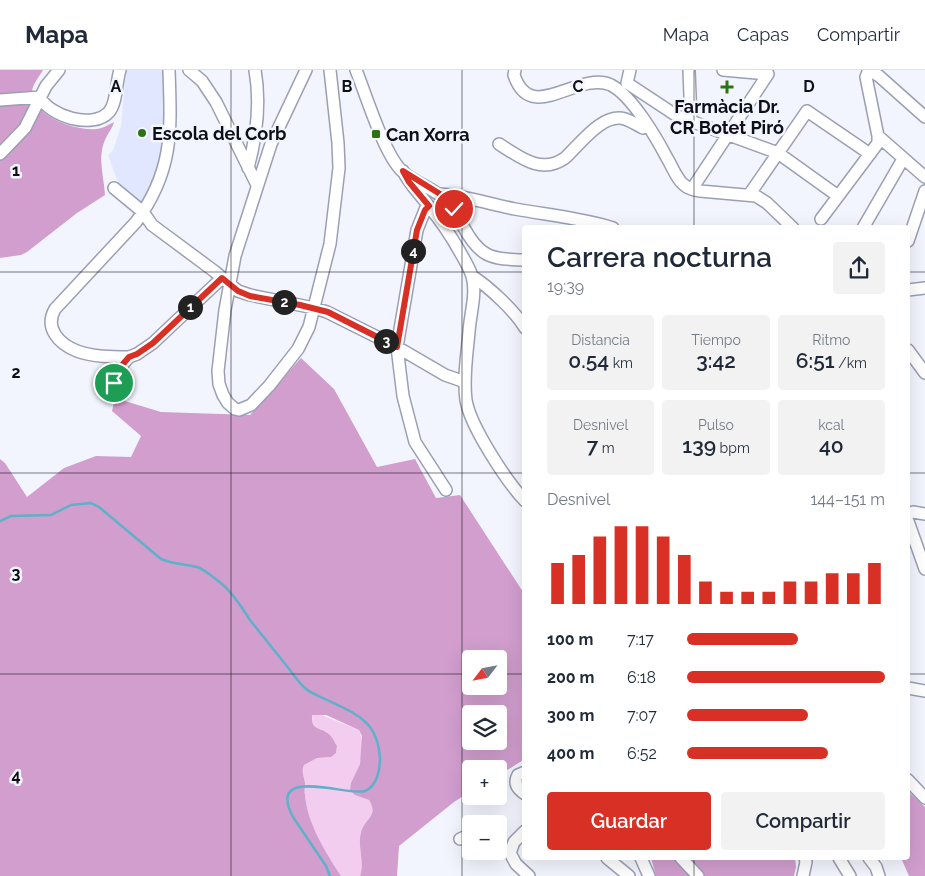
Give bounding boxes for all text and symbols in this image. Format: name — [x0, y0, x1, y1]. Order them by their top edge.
text: Mapa — [25, 20, 88, 49]
text: Mapa — [663, 24, 709, 45]
text: Capas — [737, 24, 789, 45]
text: Compartir — [817, 24, 900, 45]
text: A — [111, 77, 122, 96]
text: B — [342, 77, 353, 96]
text: C — [573, 77, 584, 96]
text: D — [803, 77, 815, 96]
marker: Farmàcia Dr. CR Botet Piró — [721, 81, 733, 93]
place label: Farmàcia Dr. CR Botet Piró — [670, 96, 784, 138]
place label: Escola del Corb — [152, 123, 287, 144]
place label: Can Xorra — [386, 124, 470, 145]
marker: Escola del Corb — [136, 127, 148, 139]
marker: Can Xorra — [370, 128, 382, 140]
text: 1 — [12, 161, 20, 180]
pin — [433, 188, 475, 230]
icon: check — [440, 195, 468, 223]
pin: 4 — [400, 238, 426, 264]
text: Carrera nocturna — [547, 241, 772, 274]
button: share — [833, 242, 885, 294]
text: 4 — [410, 243, 418, 259]
text: 19:39 — [547, 277, 584, 296]
pin: 2 — [272, 290, 296, 314]
pin: 1 — [178, 294, 202, 320]
text: 2 — [281, 294, 288, 310]
text: 1 — [187, 299, 194, 315]
pin: 3 — [374, 328, 398, 354]
text: Distancia — [571, 332, 630, 348]
text: Tiempo — [691, 332, 741, 348]
text: Ritmo — [812, 332, 850, 348]
text: 3 — [383, 333, 390, 349]
text: 0.54 — [568, 348, 609, 373]
text: 3:42 — [696, 348, 736, 373]
text: 6:51 — [796, 348, 835, 373]
text: km — [609, 355, 633, 371]
text: /km — [835, 355, 867, 371]
pin — [93, 362, 135, 404]
text: 2 — [11, 363, 21, 382]
icon: arrive — [100, 369, 128, 397]
text: Desnivel — [573, 417, 628, 433]
text: Pulso — [698, 417, 734, 433]
text: kcal — [818, 417, 844, 433]
text: 7 — [587, 433, 598, 458]
text: 139 — [682, 433, 716, 458]
text: 40 — [819, 433, 844, 458]
text: m — [598, 440, 615, 456]
text: bpm — [716, 440, 750, 456]
text: Desnivel — [547, 490, 610, 509]
text: 144–151 m — [811, 490, 885, 509]
text: 3 — [12, 564, 21, 583]
text: 100 m — [547, 630, 593, 649]
text: 7:17 — [627, 630, 654, 649]
north arrow — [462, 650, 508, 695]
map controls — [462, 650, 507, 860]
text: 200 m — [547, 668, 594, 687]
text: 6:18 — [627, 668, 656, 687]
button: layers — [462, 705, 507, 750]
text: 300 m — [547, 706, 594, 725]
text: 7:07 — [627, 706, 657, 725]
text: 400 m — [547, 744, 595, 763]
text: 6:52 — [627, 744, 657, 763]
button: + — [462, 760, 507, 805]
text: 4 — [11, 766, 21, 785]
button: Guardar — [547, 792, 711, 850]
button: Compartir — [721, 792, 885, 850]
button: − — [462, 815, 507, 860]

